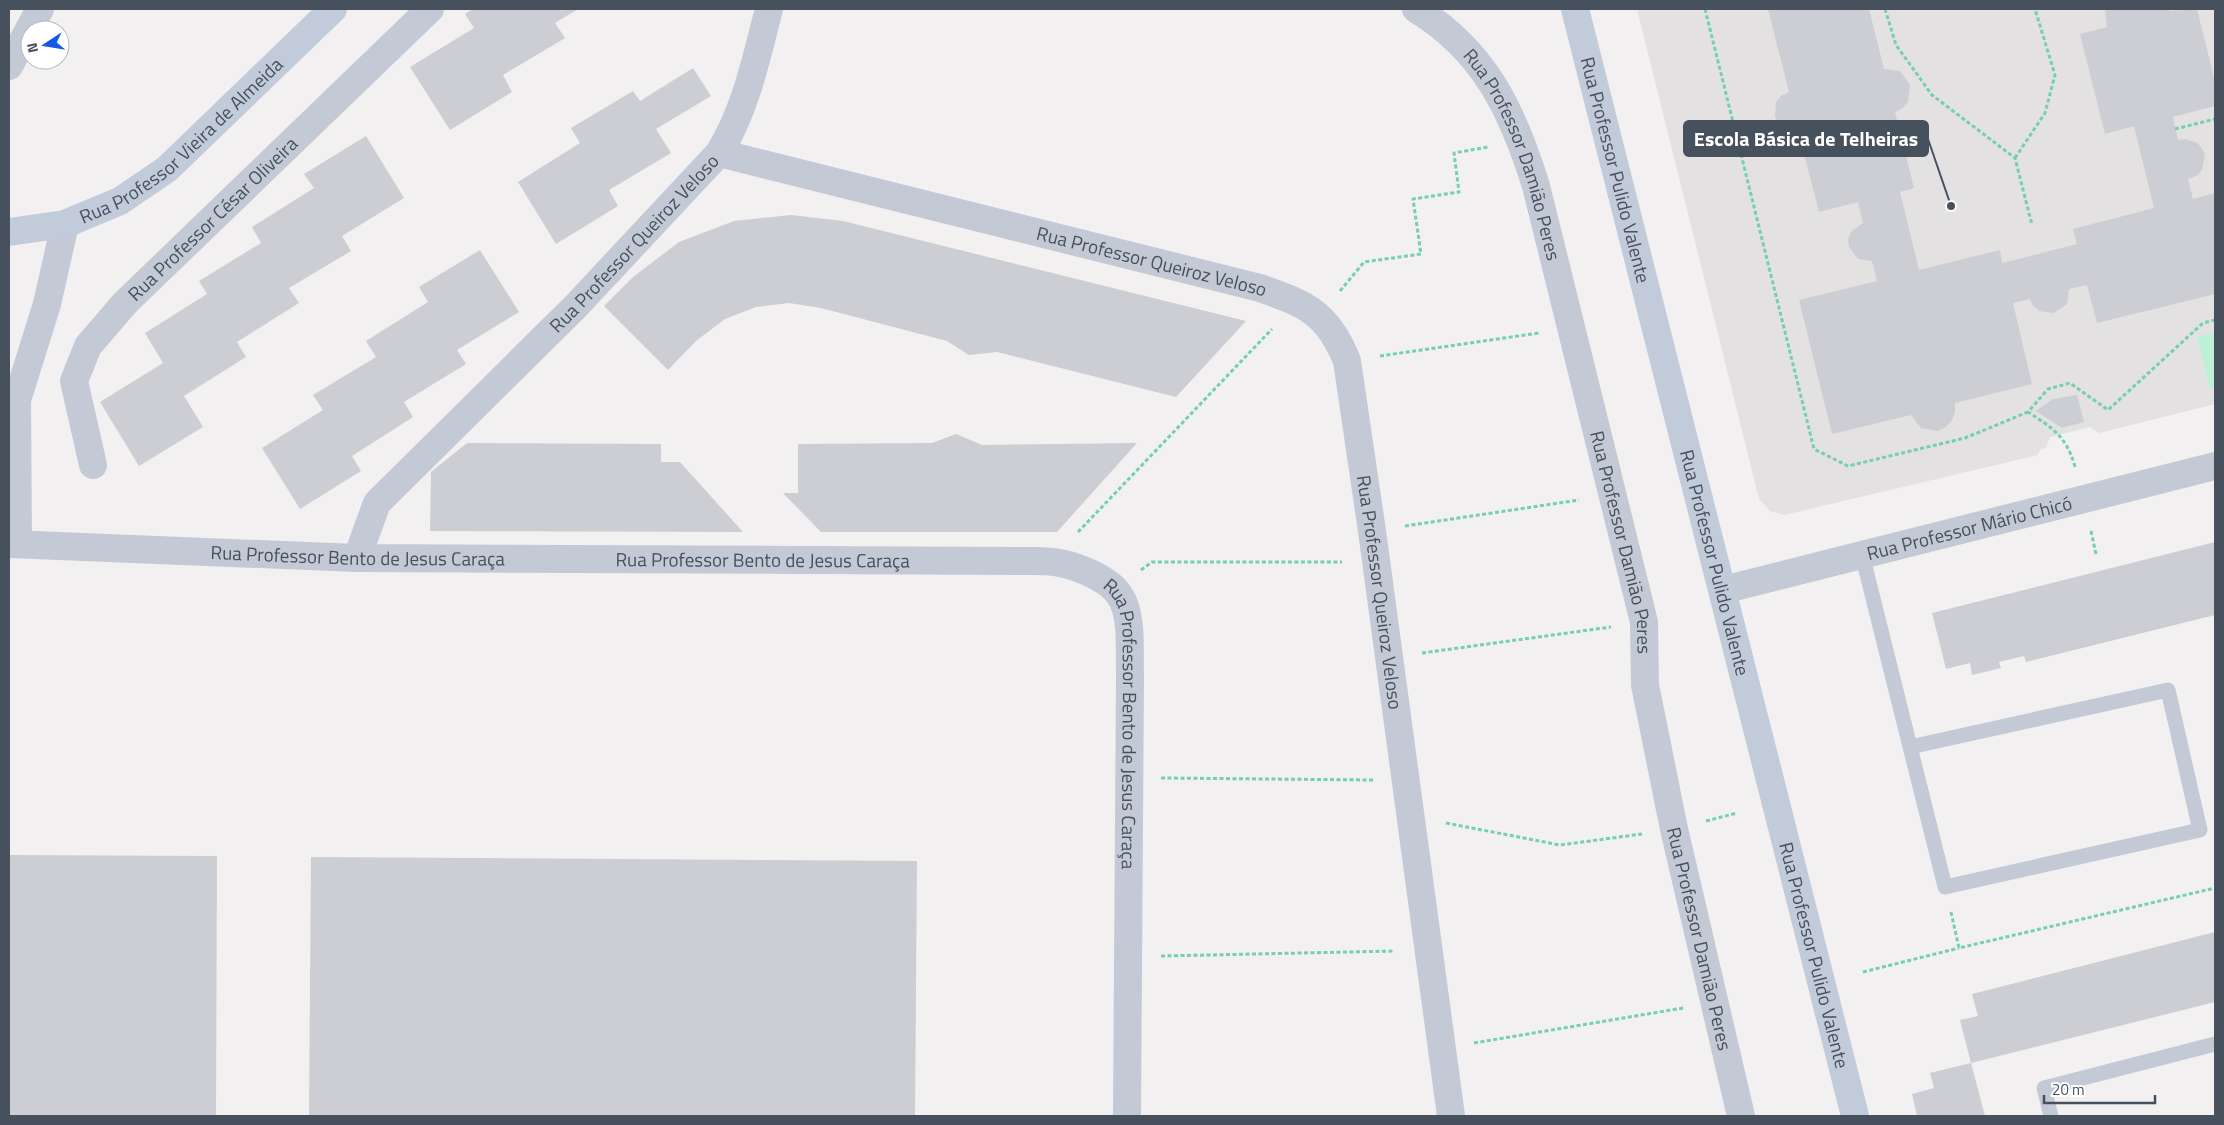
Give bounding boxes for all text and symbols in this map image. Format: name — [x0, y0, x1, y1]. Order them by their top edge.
north arrow — [20, 20, 70, 70]
text: N — [21, 41, 43, 55]
street label: Rua Professor Damião Peres — [1457, 41, 1569, 263]
street label: Rua Professor Vieira de Almeida — [75, 50, 289, 230]
street label: Rua Professor Pulido Valente — [1574, 54, 1659, 286]
callout: Escola Básica de Telheiras — [1684, 121, 1928, 156]
text: Escola Básica de Telheiras — [1694, 123, 1918, 154]
street label: Rua Professor César Oliveira — [121, 129, 304, 307]
street label: Rua Professor Queiroz Veloso — [542, 147, 725, 339]
street label: Rua Professor Queiroz Veloso — [1034, 218, 1271, 303]
street label: Rua Professor Damião Peres — [1583, 427, 1660, 654]
street label: Rua Professor Pulido Valente — [1673, 446, 1758, 679]
street label: Rua Professor Queiroz Veloso — [1350, 473, 1411, 711]
street label: Rua Professor Mário Chicó — [1863, 488, 2075, 567]
street label: Rua Professor Bento de Jesus Caraça — [210, 537, 505, 573]
street label: Rua Professor Bento de Jesus Caraça — [615, 544, 910, 574]
street label: Rua Professor Bento de Jesus Caraça — [1097, 570, 1145, 870]
street label: Rua Professor Damião Peres — [1660, 824, 1740, 1053]
street label: Rua Professor Pulido Valente — [1772, 839, 1857, 1071]
scale bar — [2044, 1072, 2155, 1104]
text: 20 m — [2052, 1078, 2085, 1101]

